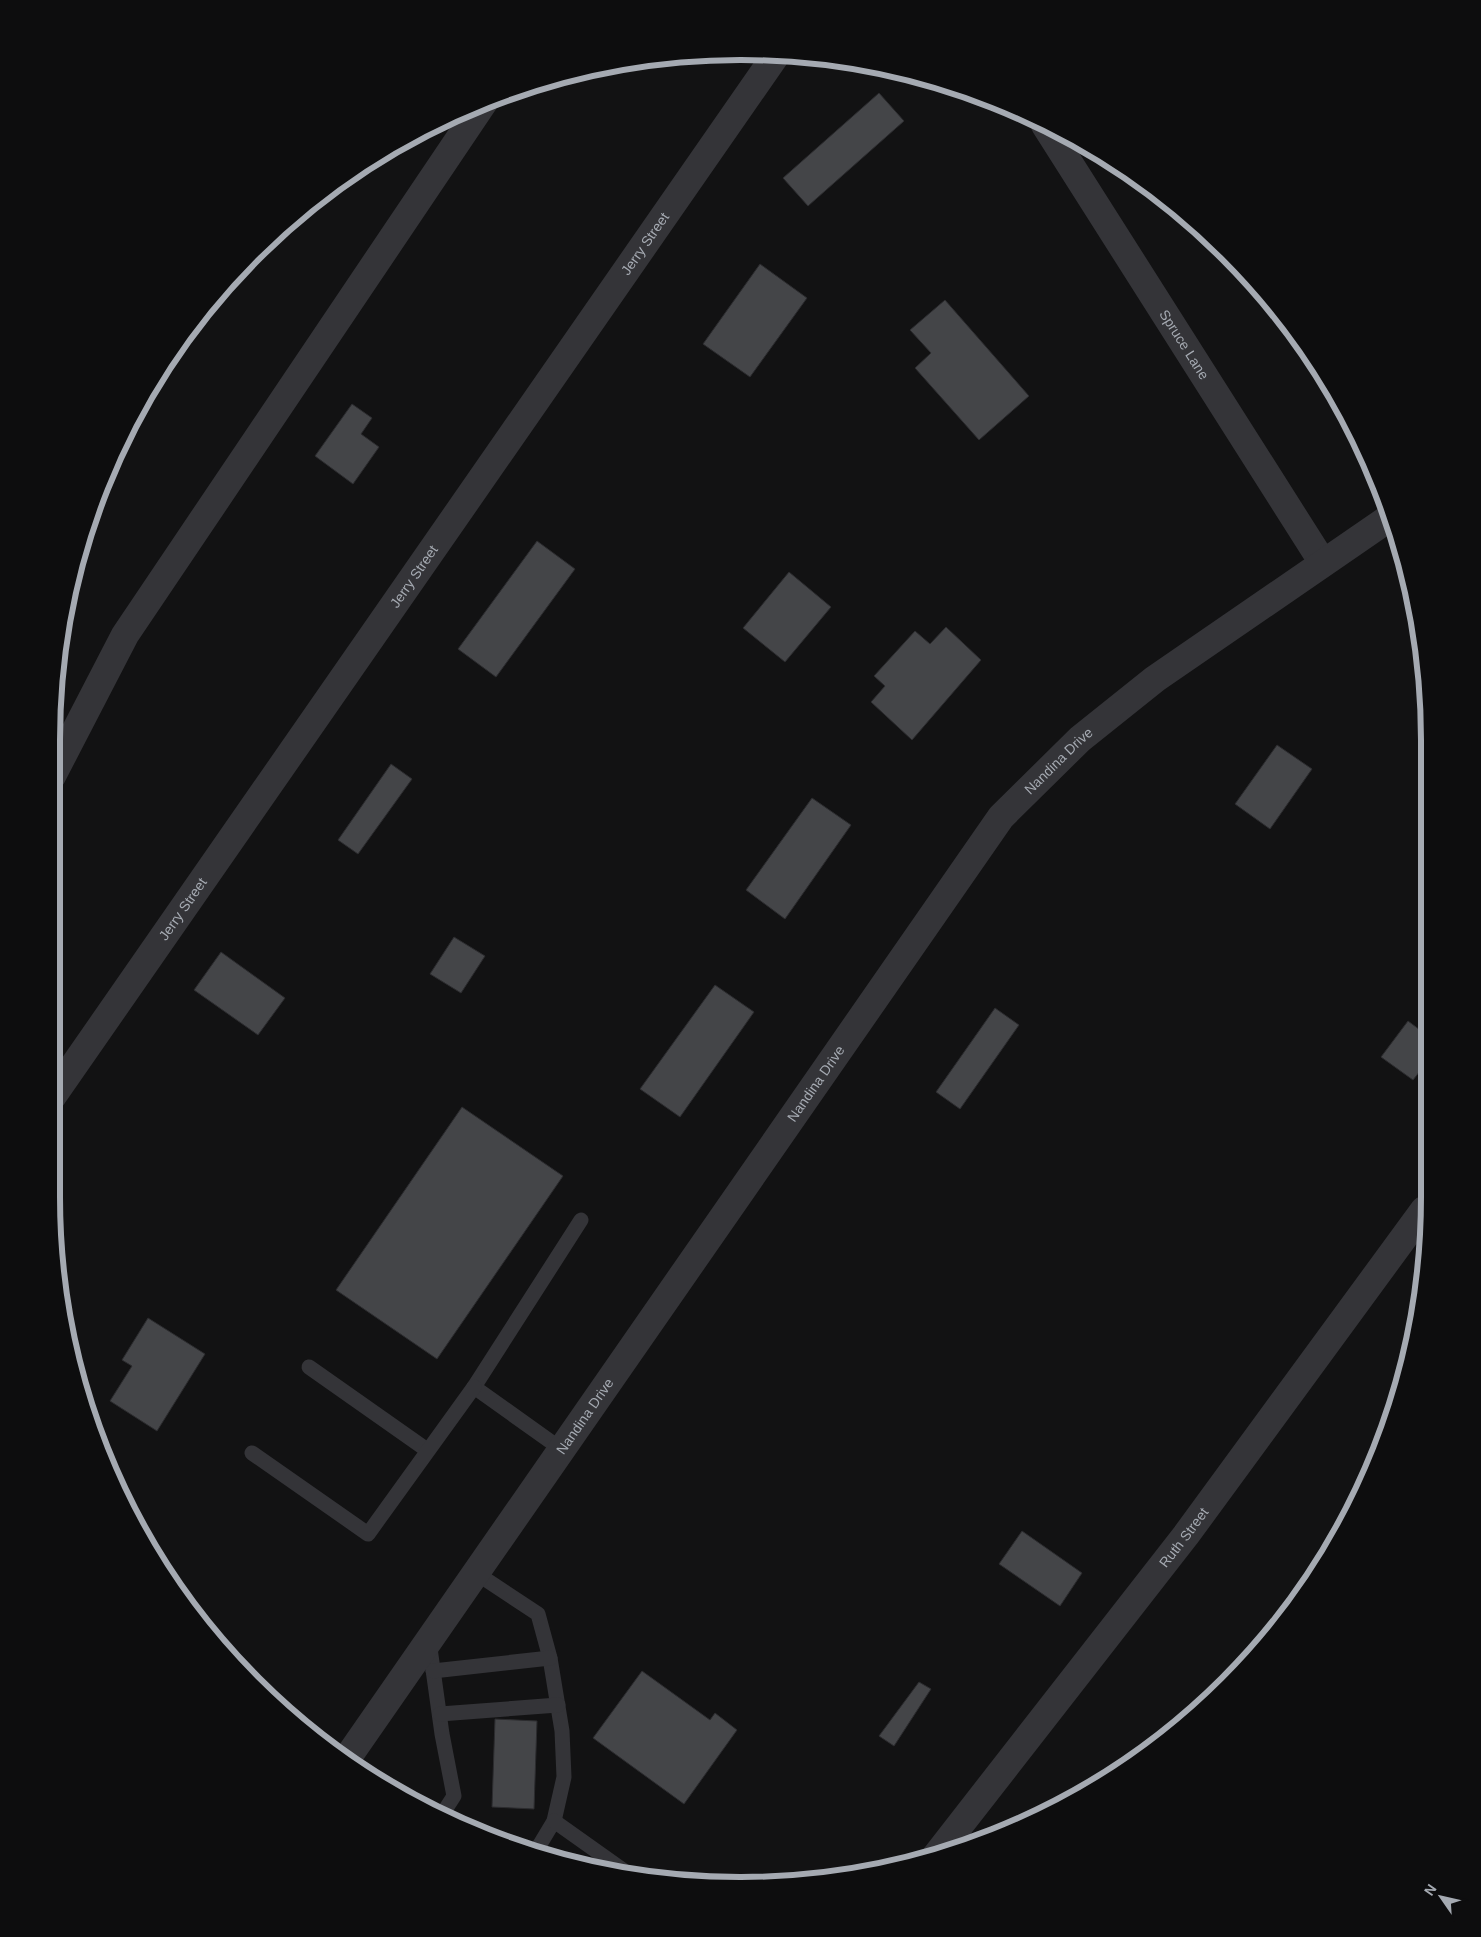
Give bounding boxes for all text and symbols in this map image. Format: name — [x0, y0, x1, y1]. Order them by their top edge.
street label: Jerry Street — [618, 209, 672, 278]
street label: Spruce Lane — [1156, 307, 1212, 383]
street label: Jerry Street — [387, 542, 441, 611]
street label: Nandina Drive — [1021, 724, 1096, 797]
street label: Jerry Street — [155, 875, 210, 943]
street label: Nandina Drive — [784, 1042, 848, 1125]
street label: Nandina Drive — [553, 1375, 617, 1457]
street label: Ruth Street — [1156, 1504, 1212, 1570]
north arrow — [1416, 1872, 1466, 1922]
text: N — [1421, 1881, 1440, 1898]

